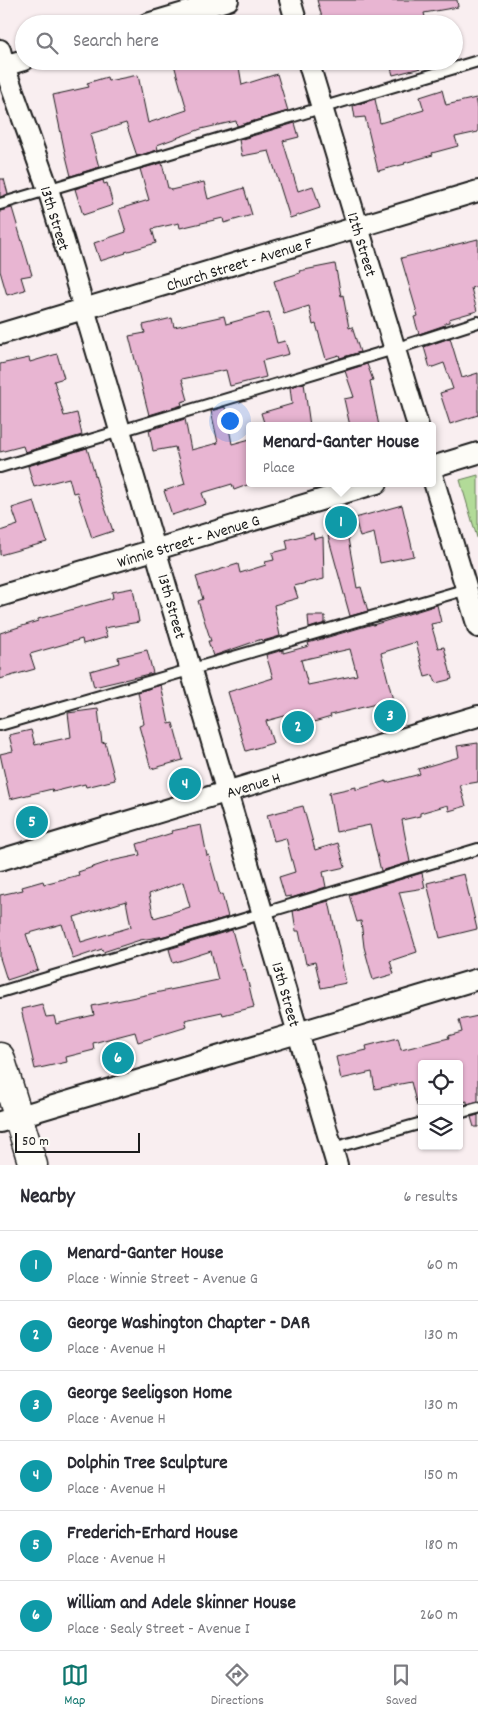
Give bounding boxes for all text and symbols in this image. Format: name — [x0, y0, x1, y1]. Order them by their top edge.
search box — [15, 15, 463, 70]
icon: search — [33, 29, 61, 57]
text: Search here — [73, 29, 159, 56]
street label: 13th Street — [33, 184, 74, 254]
street label: 12th Street — [340, 210, 381, 280]
street label: Church Street - Avenue F — [164, 232, 316, 299]
your location — [217, 408, 243, 434]
popup — [246, 422, 436, 487]
text: Menard-Ganter House — [263, 430, 419, 457]
text: Place — [263, 457, 295, 480]
pin: 1 — [325, 503, 357, 541]
street label: Winnie Street - Avenue G — [115, 510, 263, 575]
street label: 13th Street — [150, 572, 191, 642]
pin: 3 — [374, 697, 406, 735]
pin: 2 — [282, 708, 314, 746]
pin: 4 — [169, 765, 201, 803]
street label: Avenue H — [224, 767, 284, 806]
pin: 5 — [16, 803, 48, 841]
street label: 13th Street — [264, 960, 305, 1030]
pin: 6 — [102, 1039, 134, 1077]
map controls — [418, 1060, 463, 1150]
button: locate — [418, 1060, 463, 1105]
button: layers — [418, 1105, 463, 1150]
scale bar — [15, 1130, 140, 1153]
text: 50 m — [22, 1132, 49, 1152]
text: Nearby — [20, 1183, 75, 1213]
text: 6 results — [403, 1186, 458, 1209]
text: Menard-Ganter House — [67, 1241, 223, 1268]
text: 1 — [34, 1254, 38, 1277]
text: 60 m — [427, 1254, 458, 1277]
text: Place · Winnie Street - Avenue G — [67, 1268, 258, 1291]
text: George Washington Chapter - DAR — [67, 1311, 310, 1338]
text: 2 — [33, 1324, 40, 1347]
text: 130 m — [424, 1324, 458, 1347]
text: Place · Avenue H — [67, 1338, 166, 1361]
text: George Seeligson Home — [67, 1381, 232, 1408]
text: 3 — [32, 1394, 40, 1417]
text: 130 m — [424, 1394, 458, 1417]
text: Place · Avenue H — [67, 1408, 166, 1431]
text: Dolphin Tree Sculpture — [67, 1451, 228, 1478]
text: 4 — [33, 1464, 39, 1487]
text: 150 m — [424, 1464, 458, 1487]
text: Place · Avenue H — [67, 1478, 166, 1501]
text: Frederich-Erhard House — [67, 1521, 238, 1548]
text: 5 — [32, 1534, 40, 1557]
text: 180 m — [425, 1534, 458, 1557]
text: Place · Avenue H — [67, 1548, 166, 1571]
text: William and Adele Skinner House — [67, 1591, 296, 1618]
text: 6 — [32, 1604, 40, 1627]
text: 260 m — [420, 1604, 458, 1627]
text: Place · Sealy Street - Avenue I — [67, 1618, 250, 1641]
tab: Map — [61, 1661, 89, 1711]
tab: Directions — [211, 1661, 264, 1711]
tab: Saved — [386, 1661, 417, 1711]

